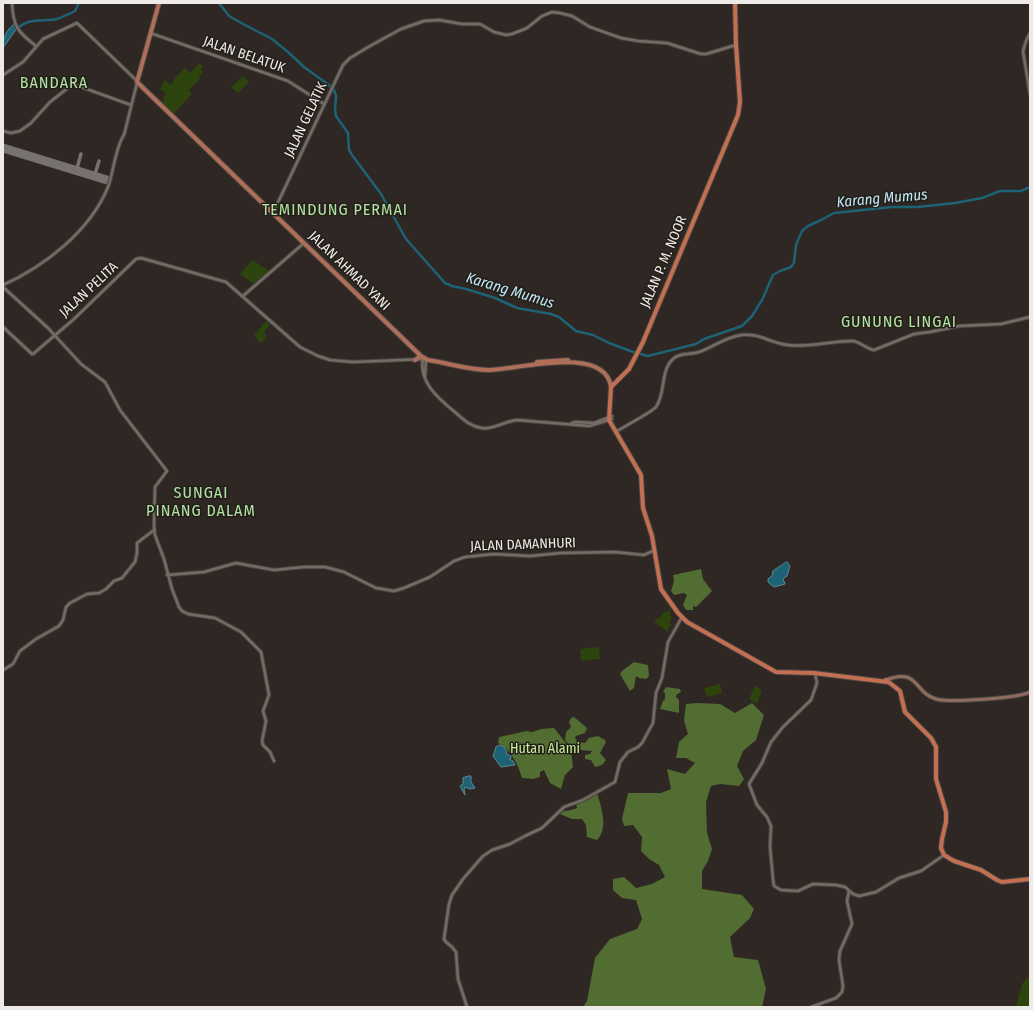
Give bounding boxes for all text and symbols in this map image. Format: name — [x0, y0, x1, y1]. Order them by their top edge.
street label: JALAN BELATUK — [201, 33, 287, 77]
district label: BANDARA — [20, 74, 88, 94]
street label: JALAN GELATIK — [281, 79, 331, 161]
water label: Karang Mumus — [836, 186, 928, 212]
district label: TEMINDUNG PERMAI — [262, 201, 408, 221]
street label: JALAN P. M. NOOR — [637, 213, 691, 311]
street label: JALAN AHMAD YANI — [305, 228, 393, 314]
street label: JALAN PELITA — [56, 259, 122, 321]
water label: Karang Mumus — [464, 269, 556, 313]
district label: GUNUNG LINGAI — [841, 313, 957, 333]
district label: SUNGAI PINANG DALAM — [146, 484, 256, 522]
street label: JALAN DAMANHURI — [470, 535, 576, 555]
park label: Hutan Alami — [510, 741, 580, 757]

